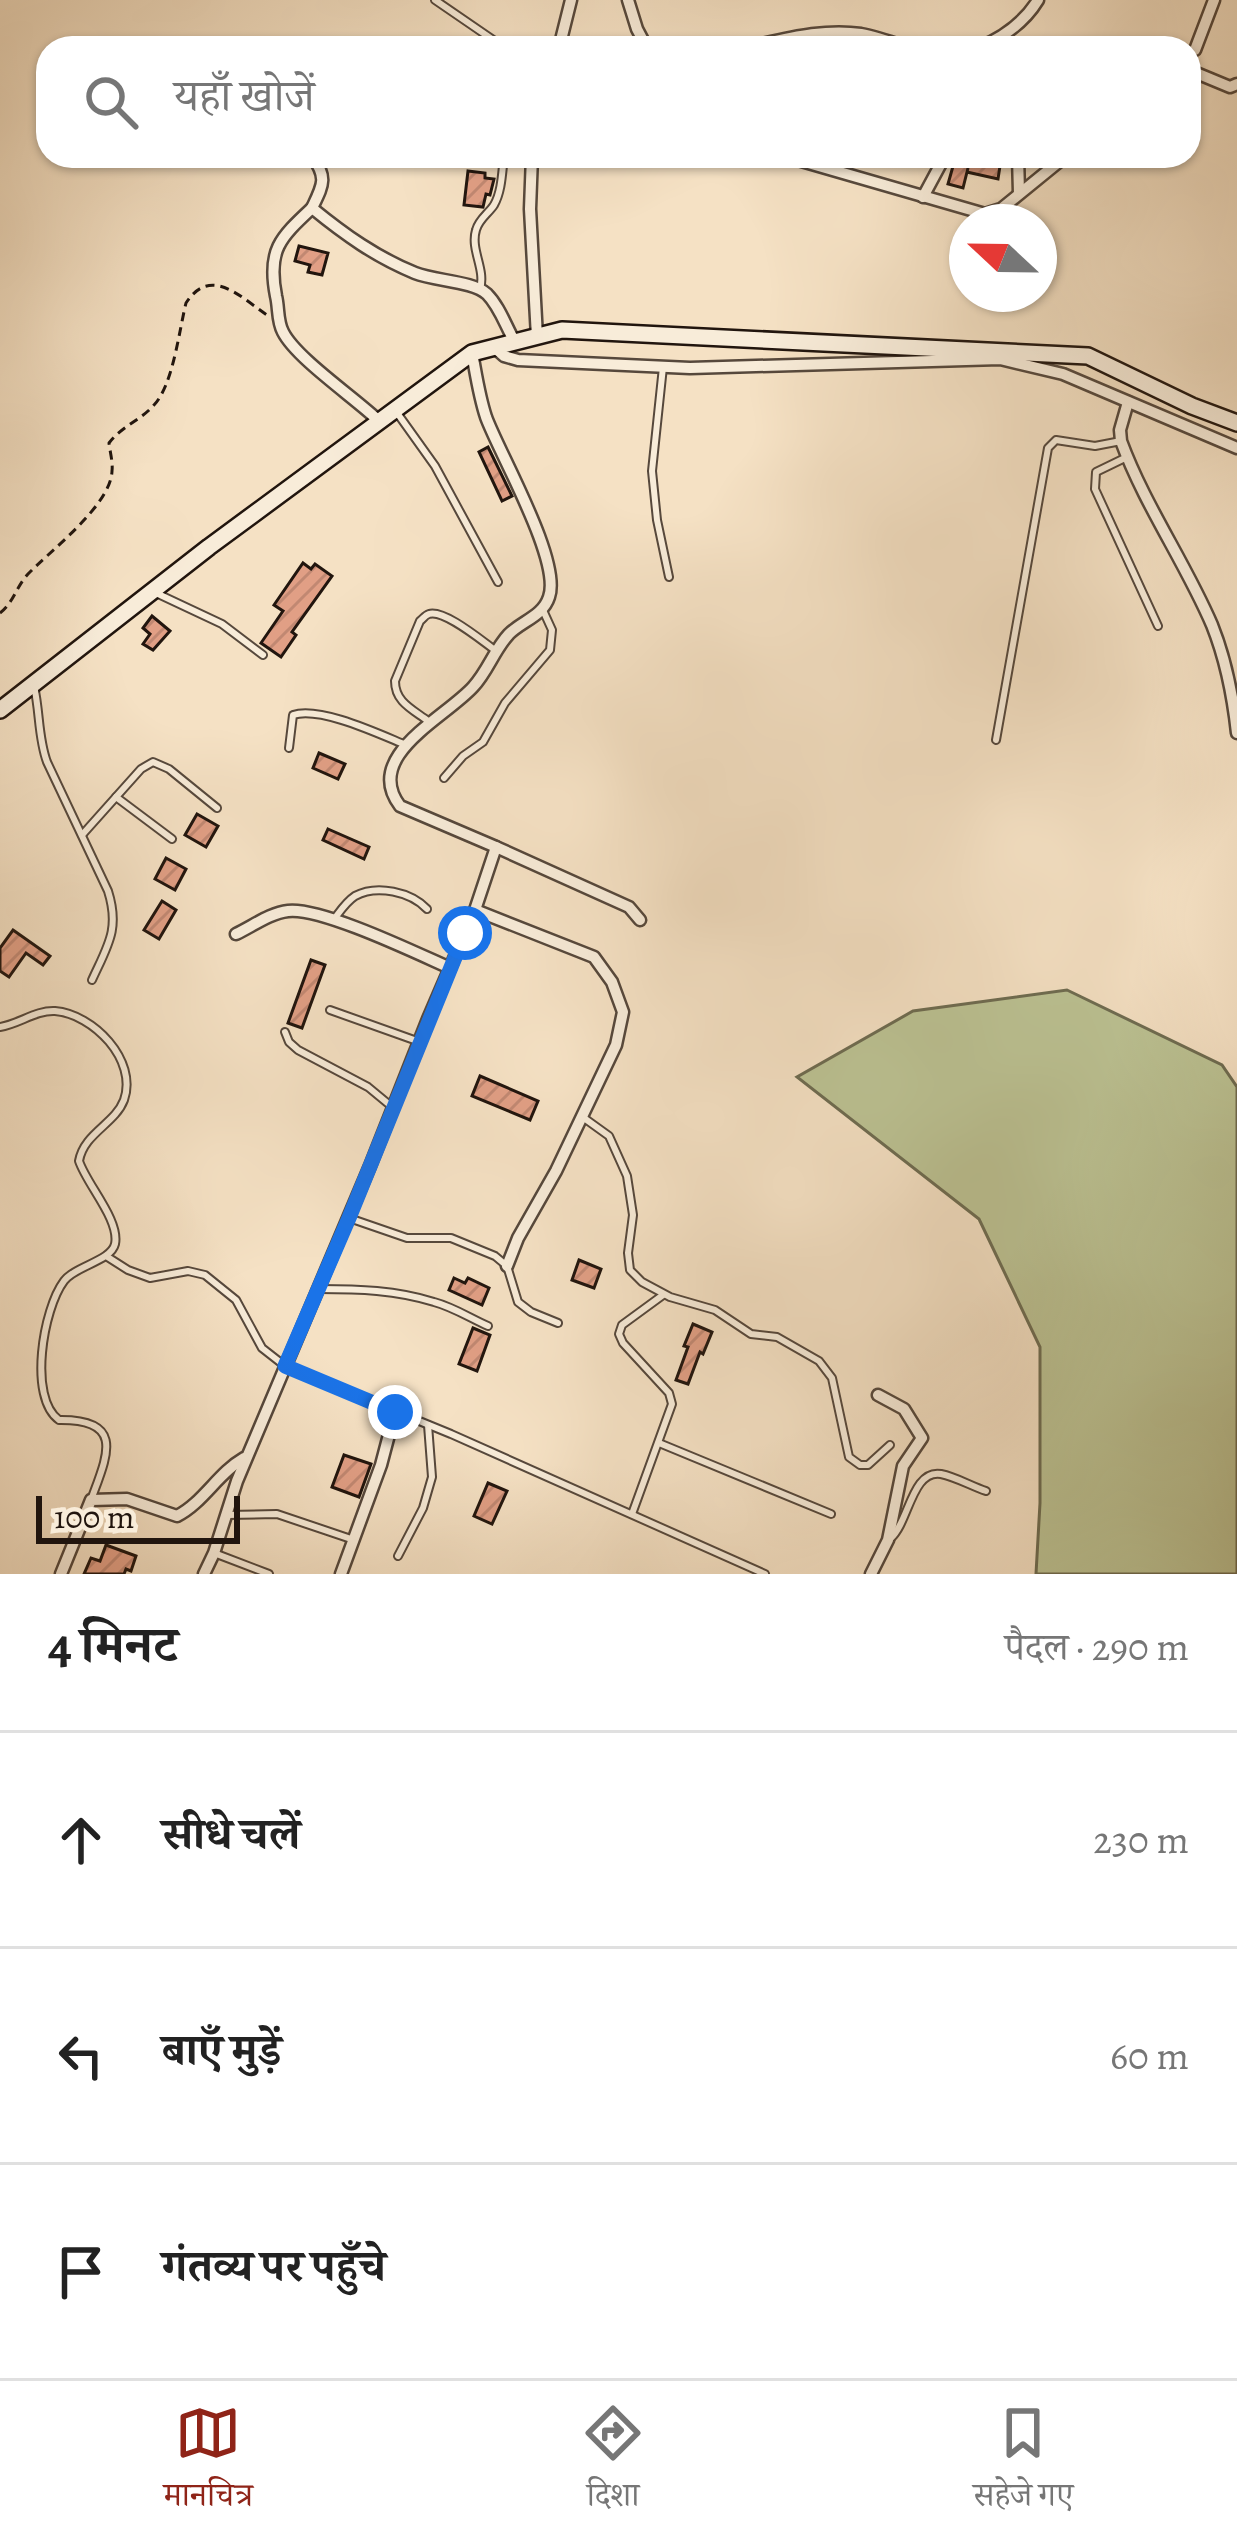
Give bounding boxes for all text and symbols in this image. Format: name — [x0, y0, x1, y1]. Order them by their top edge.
search box — [36, 36, 1201, 168]
text: यहाँ खोजें — [174, 65, 315, 127]
icon: search — [78, 69, 144, 135]
north arrow — [949, 204, 1057, 312]
route start — [438, 906, 492, 960]
route end — [368, 1385, 422, 1439]
scale bar — [36, 1490, 240, 1543]
text: 100 m — [54, 1494, 134, 1539]
text: 4 मिनट — [48, 1610, 178, 1680]
text: पैदल · 290 m — [1005, 1620, 1189, 1673]
text: सीधे चलें — [162, 1803, 300, 1865]
icon: ahead — [48, 1807, 114, 1873]
text: 230 m — [1093, 1813, 1189, 1866]
text: बाएँ मुड़ें — [162, 2019, 281, 2081]
icon: left — [48, 2023, 114, 2089]
text: 60 m — [1110, 2029, 1189, 2082]
text: गंतव्य पर पहुँचे — [162, 2235, 386, 2297]
icon: arrive — [48, 2239, 114, 2305]
tab: मानचित्र — [164, 2400, 253, 2527]
tab: दिशा — [580, 2400, 646, 2527]
tab: सहेजे गए — [973, 2400, 1073, 2527]

